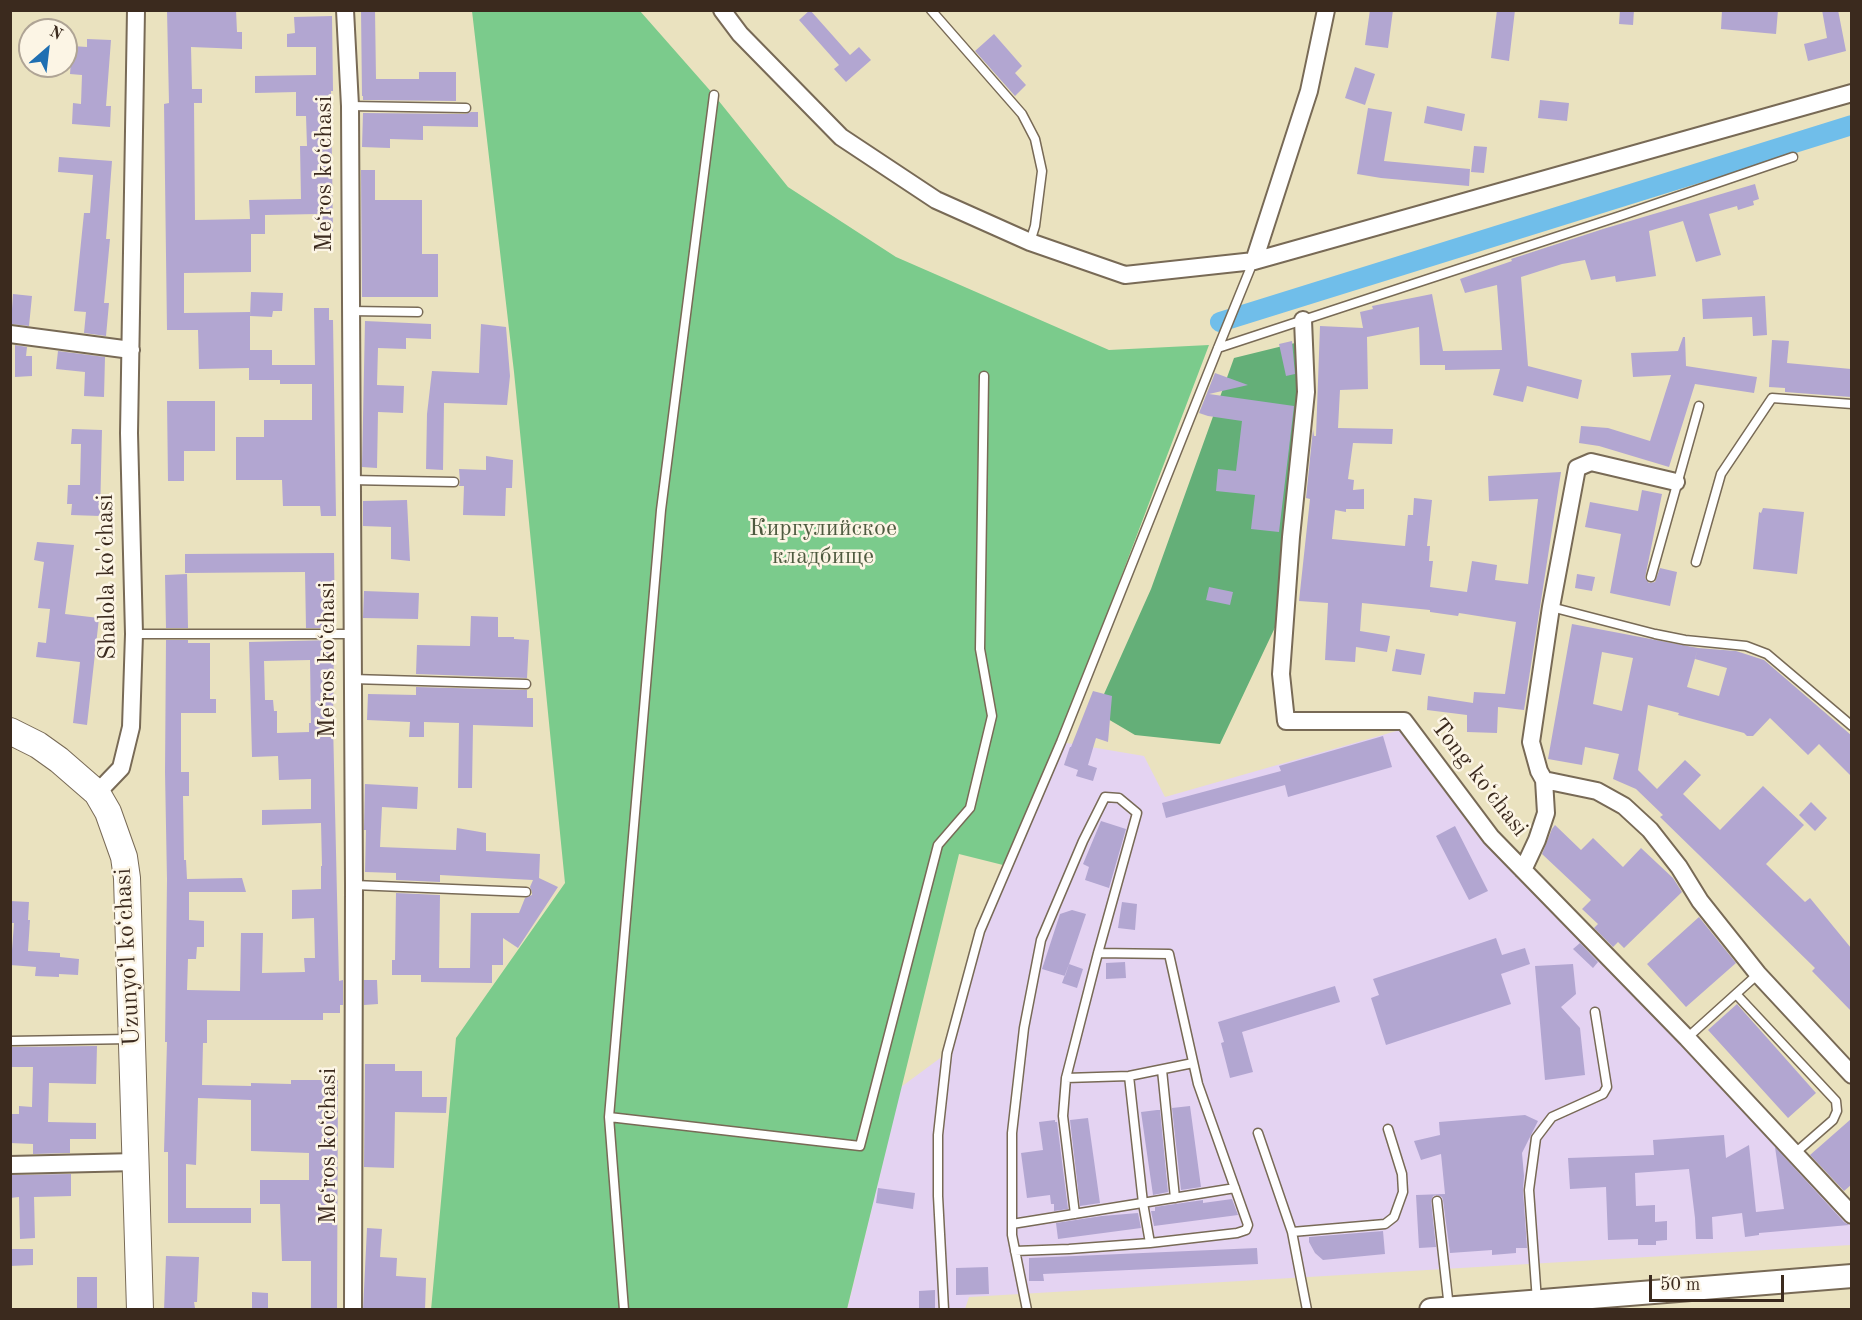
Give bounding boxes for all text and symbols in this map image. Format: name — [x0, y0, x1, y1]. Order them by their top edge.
north arrow — [18, 18, 78, 78]
text: N — [46, 24, 65, 44]
street label: Meʻros koʻchasi — [311, 96, 339, 252]
street label: Shalola ko'chasi — [91, 494, 123, 660]
park label: Киргулийское кладбище — [749, 515, 897, 571]
street label: Meʻros koʻchasi — [314, 582, 342, 738]
street label: Tong koʻchasi — [1424, 713, 1534, 843]
street label: Uzunyoʻl koʻchasi — [109, 867, 147, 1047]
street label: Meʻros koʻchasi — [315, 1068, 343, 1224]
scale bar — [1652, 1263, 1787, 1301]
text: 50 m — [1660, 1276, 1700, 1294]

